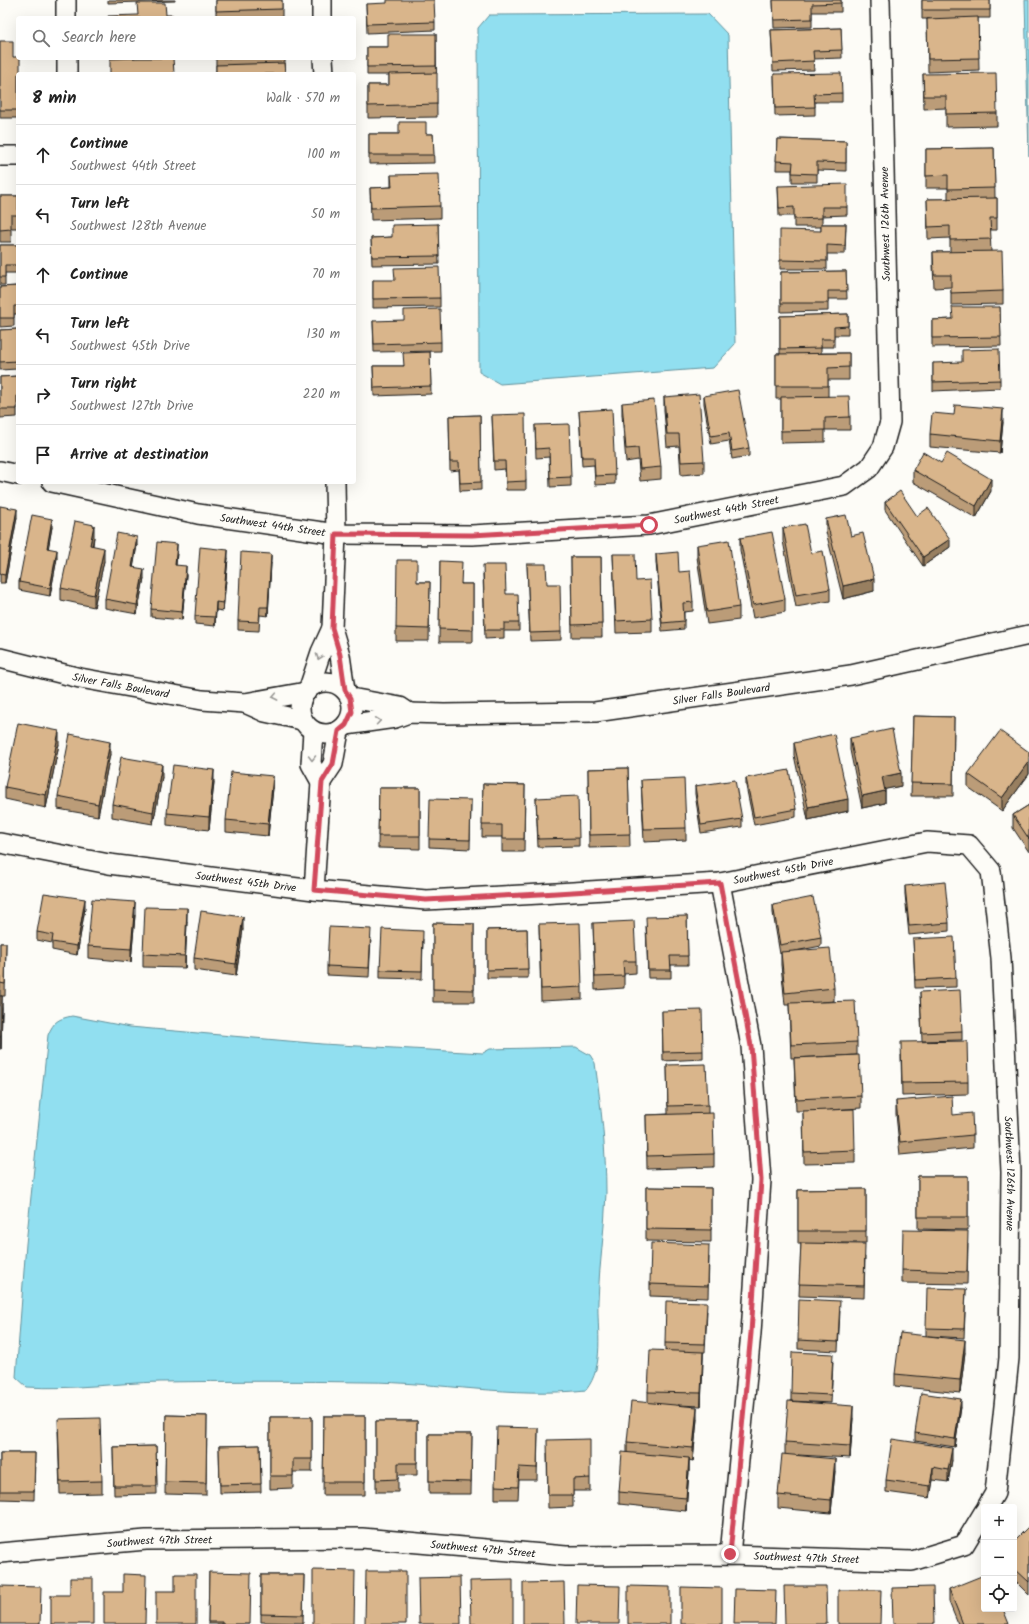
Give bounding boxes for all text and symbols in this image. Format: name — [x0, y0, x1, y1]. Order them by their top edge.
search box — [16, 16, 356, 60]
text: Search here — [62, 26, 136, 50]
icon: search — [30, 27, 52, 49]
text: 8 min — [32, 85, 76, 112]
text: Walk · 570 m — [266, 88, 340, 109]
text: Continue — [70, 132, 128, 156]
icon: ahead — [32, 144, 54, 166]
text: 100 m — [307, 144, 340, 165]
text: Southwest 44th Street — [70, 156, 196, 177]
street label: Southwest 126th Avenue — [876, 166, 896, 282]
text: Turn left — [70, 192, 130, 216]
icon: left — [32, 204, 54, 226]
text: 50 m — [311, 204, 340, 225]
text: Southwest 128th Avenue — [70, 216, 206, 237]
text: Continue — [70, 263, 128, 287]
icon: ahead — [32, 264, 54, 286]
text: 70 m — [312, 264, 340, 285]
text: Turn left — [70, 312, 130, 336]
icon: left — [32, 324, 54, 346]
text: 130 m — [306, 324, 340, 345]
text: Southwest 45th Drive — [70, 336, 190, 357]
text: Turn right — [70, 372, 137, 396]
icon: right — [32, 384, 54, 406]
text: 220 m — [303, 384, 340, 405]
text: Southwest 127th Drive — [70, 396, 193, 417]
text: Arrive at destination — [70, 443, 209, 467]
icon: arrive — [32, 444, 54, 466]
street label: Southwest 44th Street — [672, 491, 781, 530]
street label: Southwest 44th Street — [219, 509, 327, 542]
route start — [640, 516, 658, 534]
one-way arrow — [315, 654, 324, 661]
street label: Silver Falls Boulevard — [70, 668, 171, 704]
street label: Silver Falls Boulevard — [672, 679, 772, 711]
one-way arrow — [272, 692, 278, 701]
one-way arrow — [375, 717, 381, 726]
one-way arrow — [308, 755, 316, 761]
street label: Southwest 45th Drive — [732, 853, 835, 890]
street label: Southwest 45th Drive — [194, 867, 297, 898]
street label: Southwest 126th Avenue — [998, 1116, 1019, 1231]
map controls — [981, 1504, 1017, 1612]
button: + — [981, 1504, 1017, 1540]
street label: Southwest 47th Street — [106, 1531, 213, 1553]
street label: Southwest 47th Street — [429, 1536, 537, 1563]
button: − — [981, 1540, 1017, 1576]
route end — [721, 1545, 739, 1563]
street label: Southwest 47th Street — [753, 1548, 860, 1569]
button: locate — [981, 1576, 1017, 1612]

